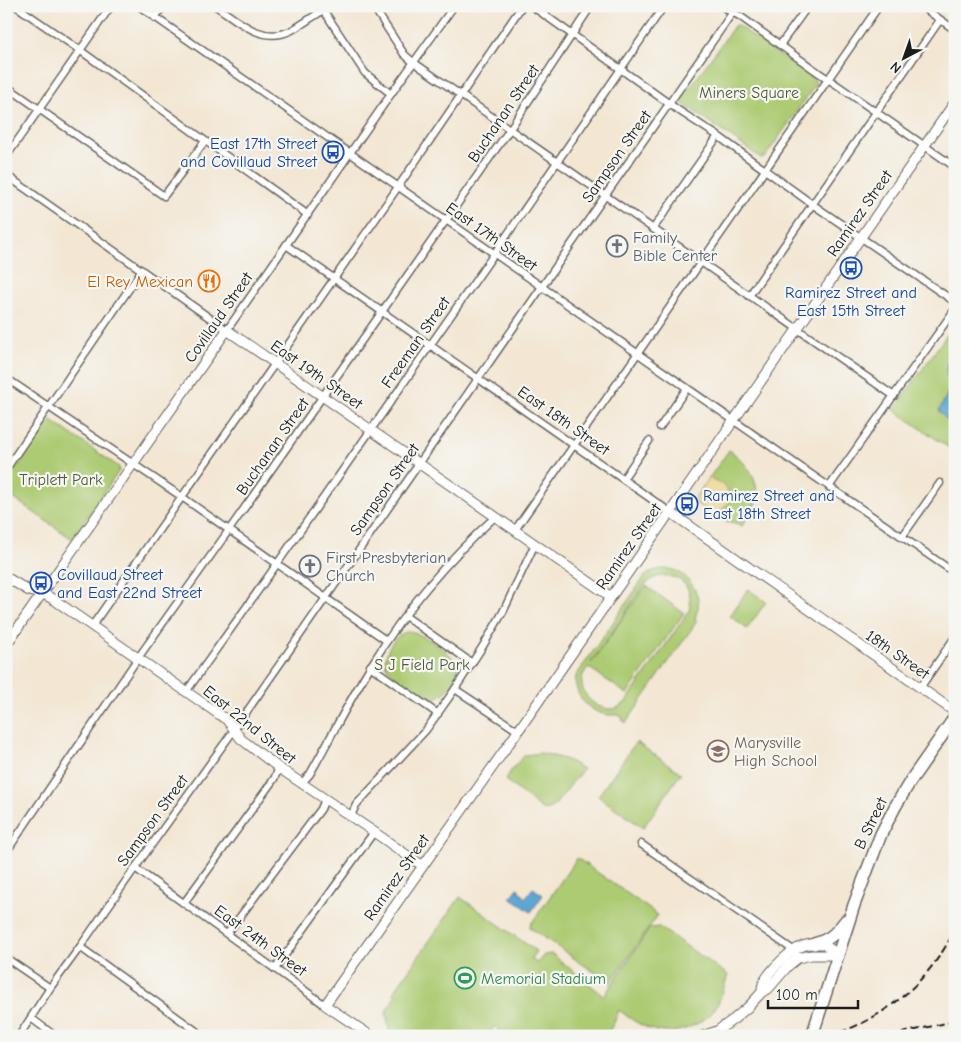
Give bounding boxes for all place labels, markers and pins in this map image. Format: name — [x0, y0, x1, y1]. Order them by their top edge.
place label: East 17th Street and Covillaud Street — [180, 135, 317, 171]
bus stop icon: East 17th Street and Covillaud Street — [321, 140, 345, 164]
place label: Family Bible Center — [633, 229, 718, 265]
church icon: Family Bible Center — [605, 234, 629, 258]
bus stop icon: Ramirez Street and East 15th Street — [839, 256, 863, 280]
restaurant icon: El Rey Mexican — [197, 269, 221, 293]
place label: El Rey Mexican — [87, 273, 193, 291]
place label: Ramirez Street and East 15th Street — [785, 284, 917, 320]
place label: Ramirez Street and East 18th Street — [703, 487, 835, 523]
bus stop icon: Ramirez Street and East 18th Street — [675, 492, 699, 516]
place label: First Presbyterian Church — [326, 549, 446, 585]
church icon: First Presbyterian Church — [298, 554, 322, 578]
place label: Covillaud Street and East 22nd Street — [57, 566, 202, 602]
bus stop icon: Covillaud Street and East 22nd Street — [29, 571, 53, 595]
place label: Marysville High School — [734, 734, 817, 770]
school or university icon: Marysville High School — [706, 739, 730, 763]
sports icon: Memorial Stadium — [453, 966, 477, 990]
place label: Memorial Stadium — [481, 970, 606, 988]

